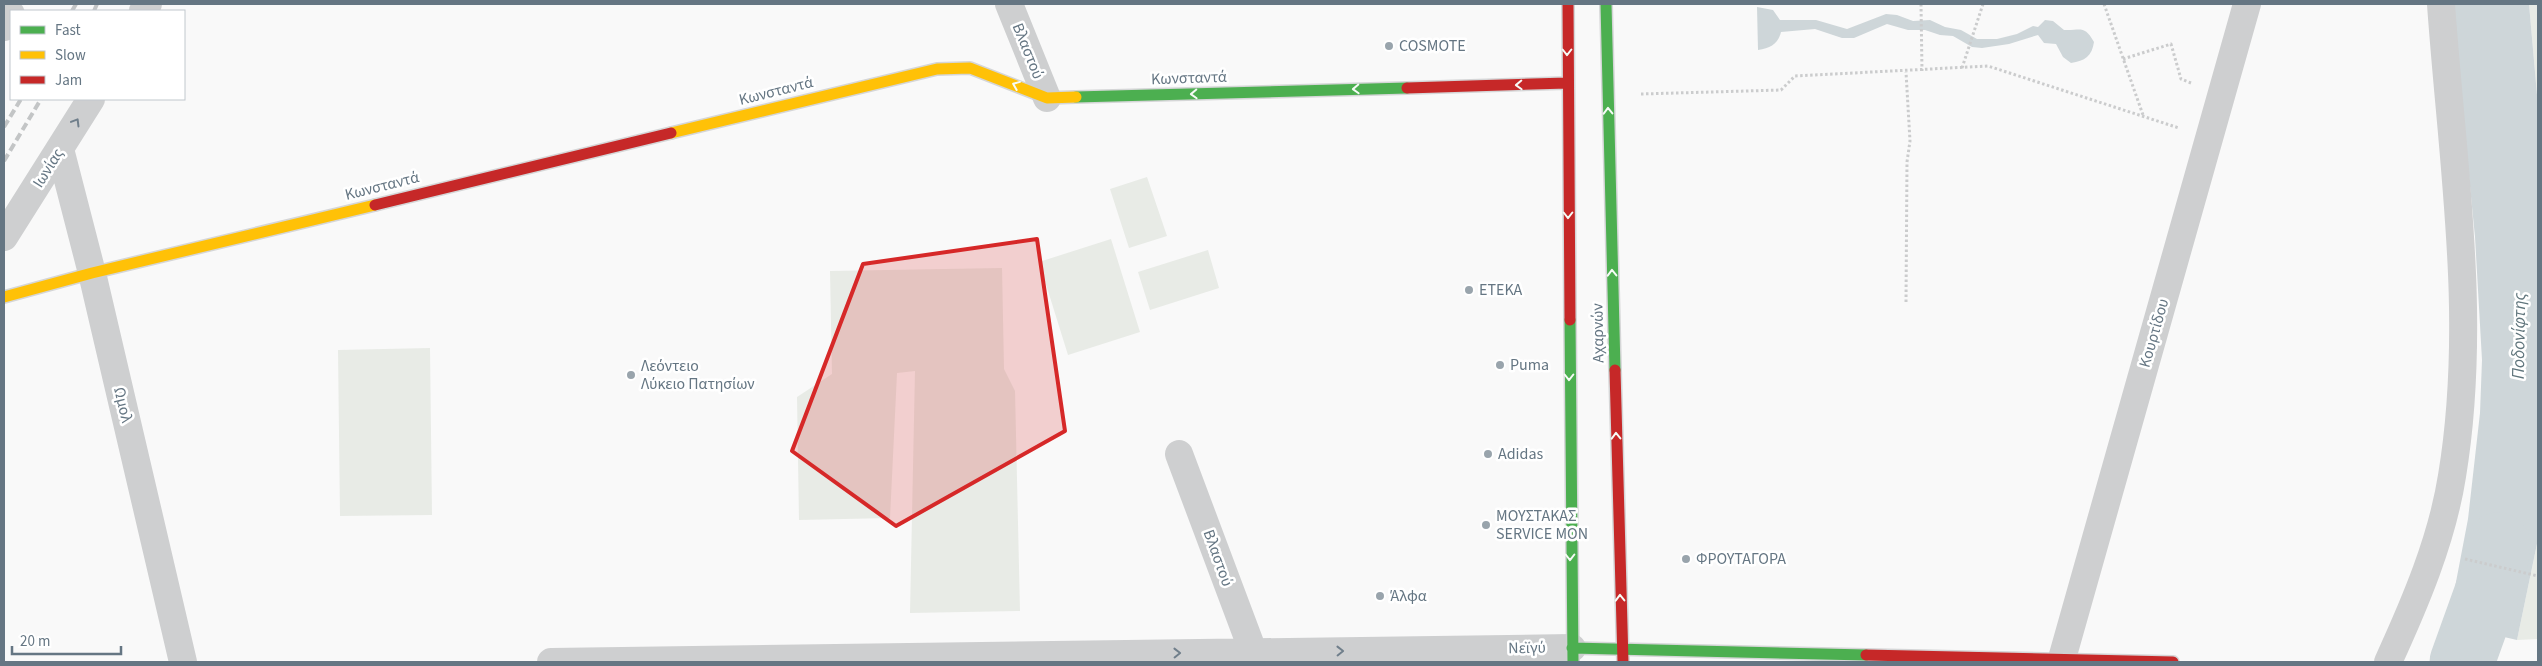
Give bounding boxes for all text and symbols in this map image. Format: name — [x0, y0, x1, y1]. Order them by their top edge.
legend — [10, 10, 185, 100]
text: Fast — [55, 20, 81, 41]
street label: Βλαστού — [1007, 20, 1049, 82]
place label: COSMOTE — [1399, 35, 1466, 57]
marker: COSMOTE — [1383, 40, 1395, 52]
text: Slow — [55, 45, 86, 66]
one-way arrow — [1562, 49, 1572, 57]
street label: Κωνσταντά — [1151, 66, 1227, 90]
text: Jam — [55, 70, 82, 91]
street label: Κωνσταντά — [737, 71, 815, 111]
one-way arrow — [1514, 79, 1522, 90]
one-way arrow — [1012, 81, 1021, 92]
one-way arrow — [1352, 84, 1360, 94]
one-way arrow — [1190, 88, 1198, 99]
one-way arrow — [1603, 107, 1614, 115]
one-way arrow — [70, 118, 80, 127]
street label: Ιωνίας — [27, 144, 69, 192]
street label: Κωνσταντά — [343, 166, 421, 206]
one-way arrow — [1563, 212, 1573, 219]
one-way arrow — [1607, 269, 1618, 277]
place label: ΕΤΕΚΑ — [1479, 279, 1523, 301]
marker: ΕΤΕΚΑ — [1463, 284, 1475, 296]
water label: Ποδονίφτης — [2506, 292, 2532, 379]
street label: Κουρτίδου — [2134, 296, 2174, 370]
street label: Αχαρνών — [1586, 303, 1610, 363]
place label: Puma — [1510, 354, 1549, 376]
place label: Λεόντειο Λύκειο Πατησίων — [641, 355, 755, 395]
marker: Puma — [1494, 359, 1506, 371]
marker: Λεόντειο Λύκειο Πατησίων — [625, 369, 637, 381]
one-way arrow — [1564, 374, 1574, 382]
street label: Ωμολ — [108, 385, 138, 425]
one-way arrow — [1611, 432, 1622, 440]
place label: Adidas — [1498, 443, 1543, 465]
marker: Adidas — [1482, 448, 1494, 460]
place label: ΜΟΥΣΤΑΚΑΣ SERVICE ΜΟΝ — [1496, 505, 1588, 545]
marker: ΜΟΥΣΤΑΚΑΣ SERVICE ΜΟΝ — [1480, 519, 1492, 531]
street label: Βλαστού — [1198, 527, 1238, 589]
place label: ΦΡΟΥΤΑΓΟΡΑ — [1696, 548, 1786, 570]
marker: ΦΡΟΥΤΑΓΟΡΑ — [1680, 553, 1692, 565]
one-way arrow — [1565, 554, 1575, 562]
place label: Άλφα — [1390, 585, 1427, 607]
marker: Άλφα — [1374, 590, 1386, 602]
one-way arrow — [1615, 594, 1625, 602]
scale bar — [12, 624, 121, 656]
text: 20 m — [20, 631, 50, 652]
street label: Νεϊγύ — [1508, 637, 1546, 659]
one-way arrow — [1336, 646, 1344, 656]
one-way arrow — [1174, 648, 1182, 658]

